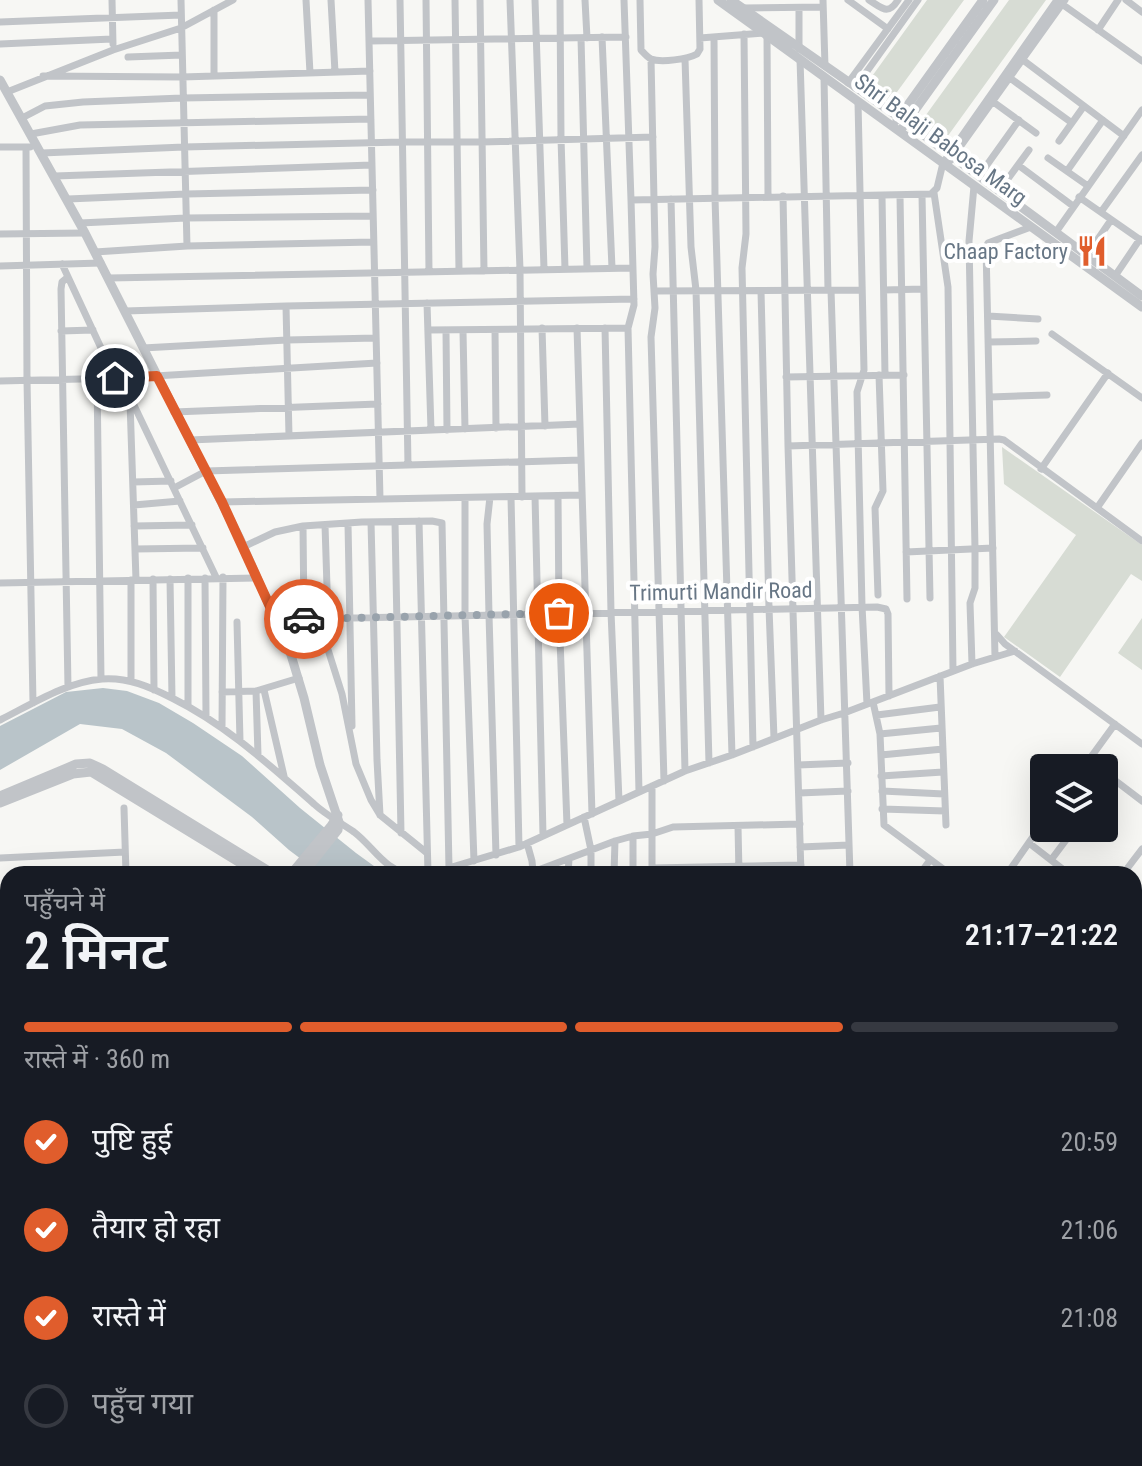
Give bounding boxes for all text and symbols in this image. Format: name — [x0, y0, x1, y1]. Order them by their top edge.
street label: Shri Balaji Babosa Marg — [850, 69, 1032, 210]
restaurant icon: Chaap Factory — [1075, 234, 1109, 268]
place label: Chaap Factory — [944, 239, 1068, 264]
pin — [81, 344, 149, 412]
icon: home — [93, 356, 137, 400]
street label: Trimurti Mandir Road — [629, 577, 813, 606]
courier — [264, 579, 344, 659]
pin — [525, 579, 593, 647]
icon: bag — [537, 591, 581, 635]
icon: car — [282, 597, 326, 641]
map controls — [1030, 754, 1118, 842]
button: layers — [1030, 754, 1118, 842]
text: पहुँचने में — [24, 887, 105, 917]
text: 21:17–21:22 — [965, 917, 1118, 952]
text: 2 मिनट — [24, 921, 168, 982]
text: रास्ते में · 360 m — [24, 1044, 170, 1074]
icon: check — [24, 1120, 68, 1164]
text: पुष्टि हुई — [92, 1122, 172, 1157]
text: 20:59 — [1061, 1127, 1118, 1157]
icon: check — [24, 1208, 68, 1252]
text: तैयार हो रहा — [92, 1210, 220, 1245]
text: 21:06 — [1061, 1215, 1118, 1245]
icon: check — [24, 1296, 68, 1340]
text: रास्ते में — [92, 1298, 166, 1333]
text: 21:08 — [1061, 1303, 1118, 1333]
text: पहुँच गया — [92, 1386, 193, 1421]

